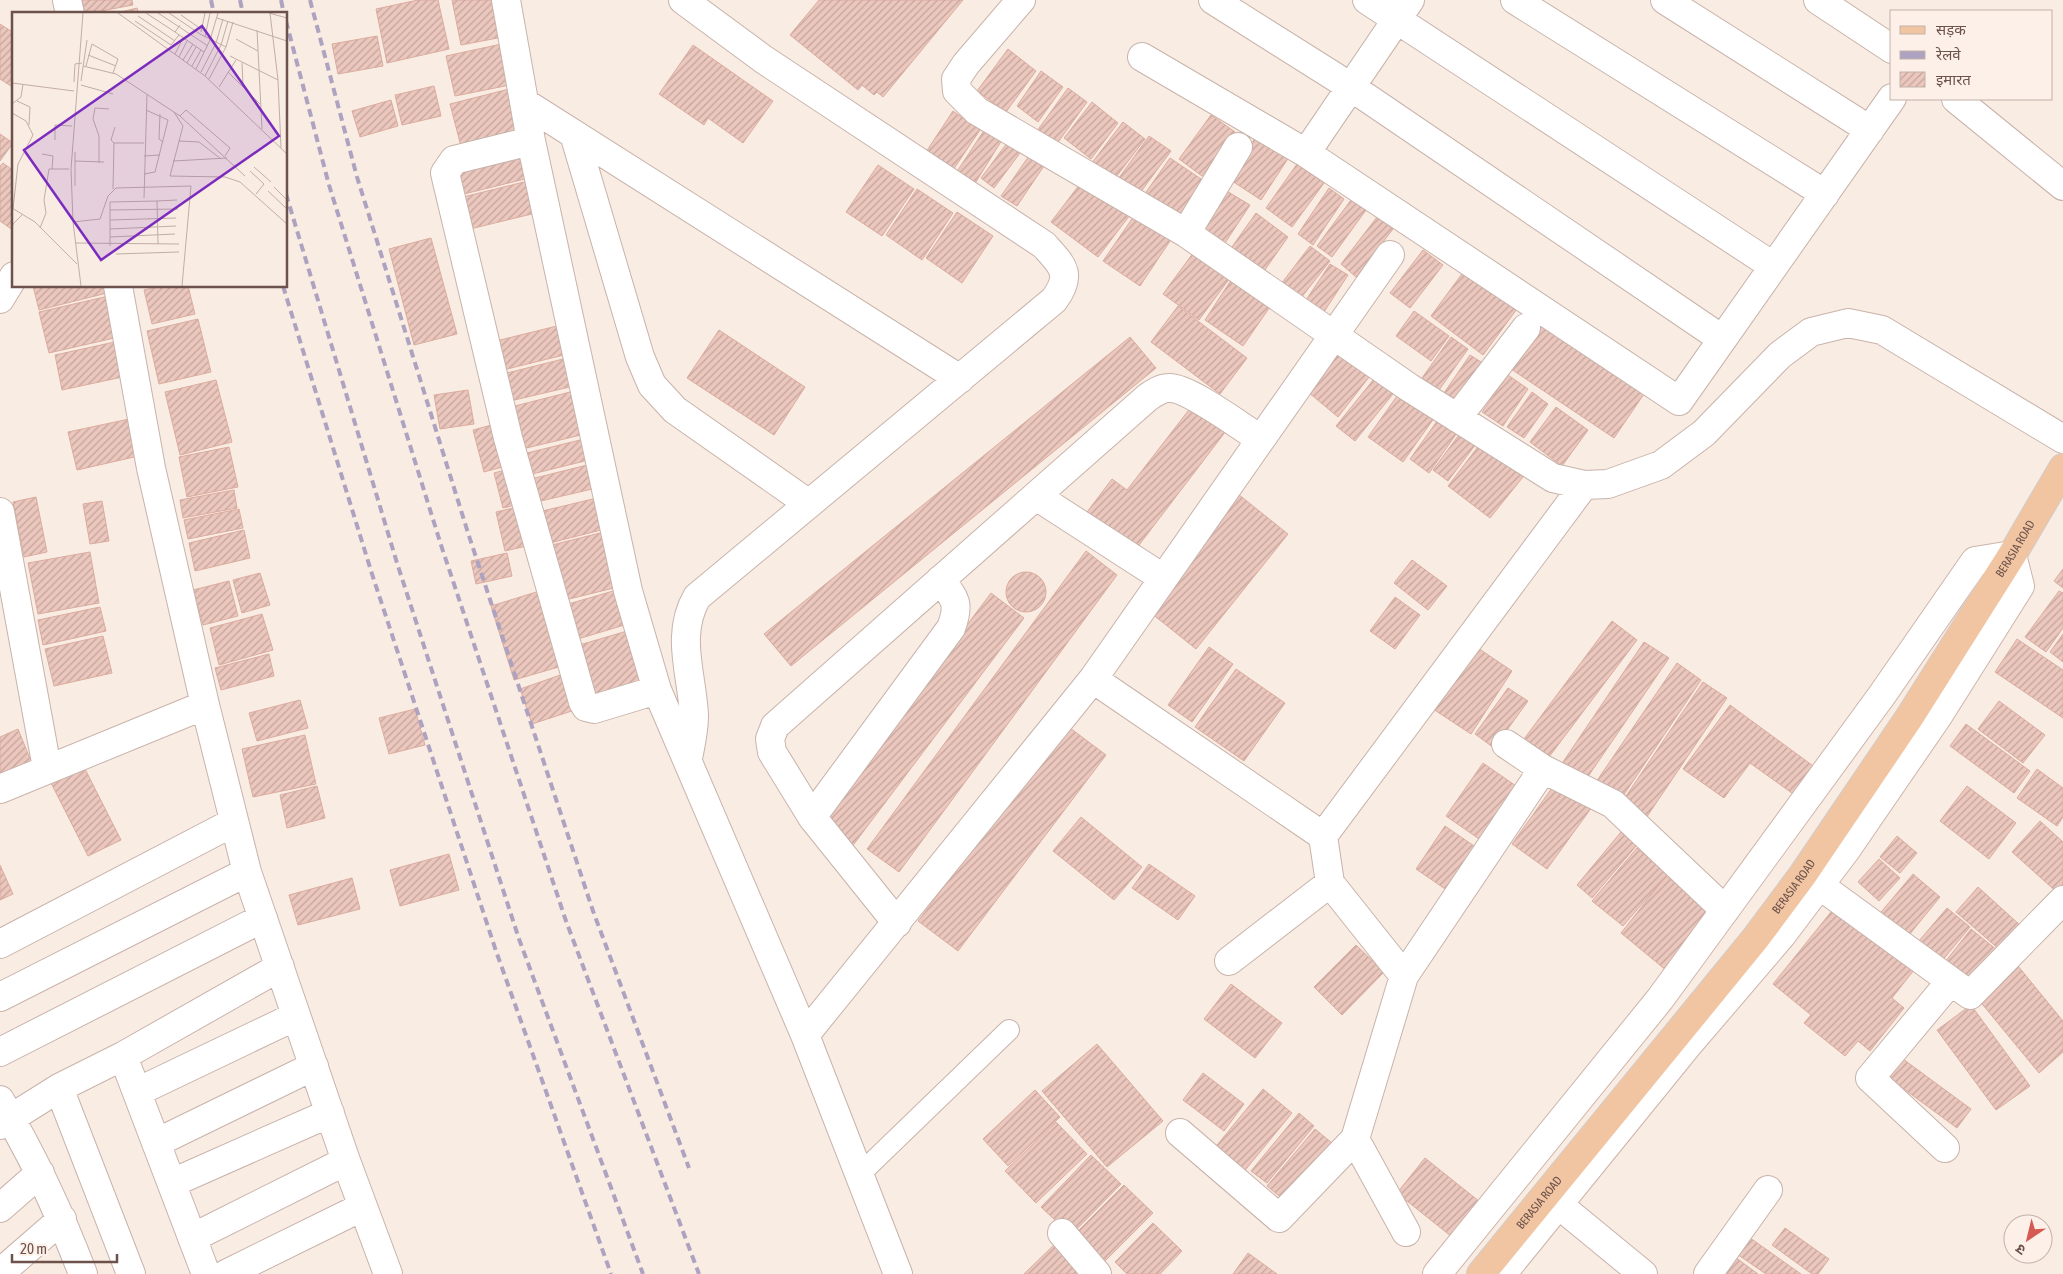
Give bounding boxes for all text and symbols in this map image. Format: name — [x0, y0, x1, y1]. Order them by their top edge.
legend — [1890, 10, 2053, 100]
inset map — [12, 12, 288, 288]
text: सड़क — [1936, 21, 1966, 38]
text: रेलवे — [1935, 46, 1961, 63]
text: इमारत — [1936, 71, 1971, 88]
street label: BERASIA ROAD — [1993, 518, 2038, 580]
street label: BERASIA ROAD — [1769, 856, 1818, 917]
street label: BERASIA ROAD — [1514, 1173, 1565, 1232]
north arrow — [2003, 1214, 2053, 1264]
scale bar — [12, 1232, 118, 1264]
text: 20 m — [20, 1240, 47, 1257]
text: उ — [2012, 1240, 2028, 1259]

